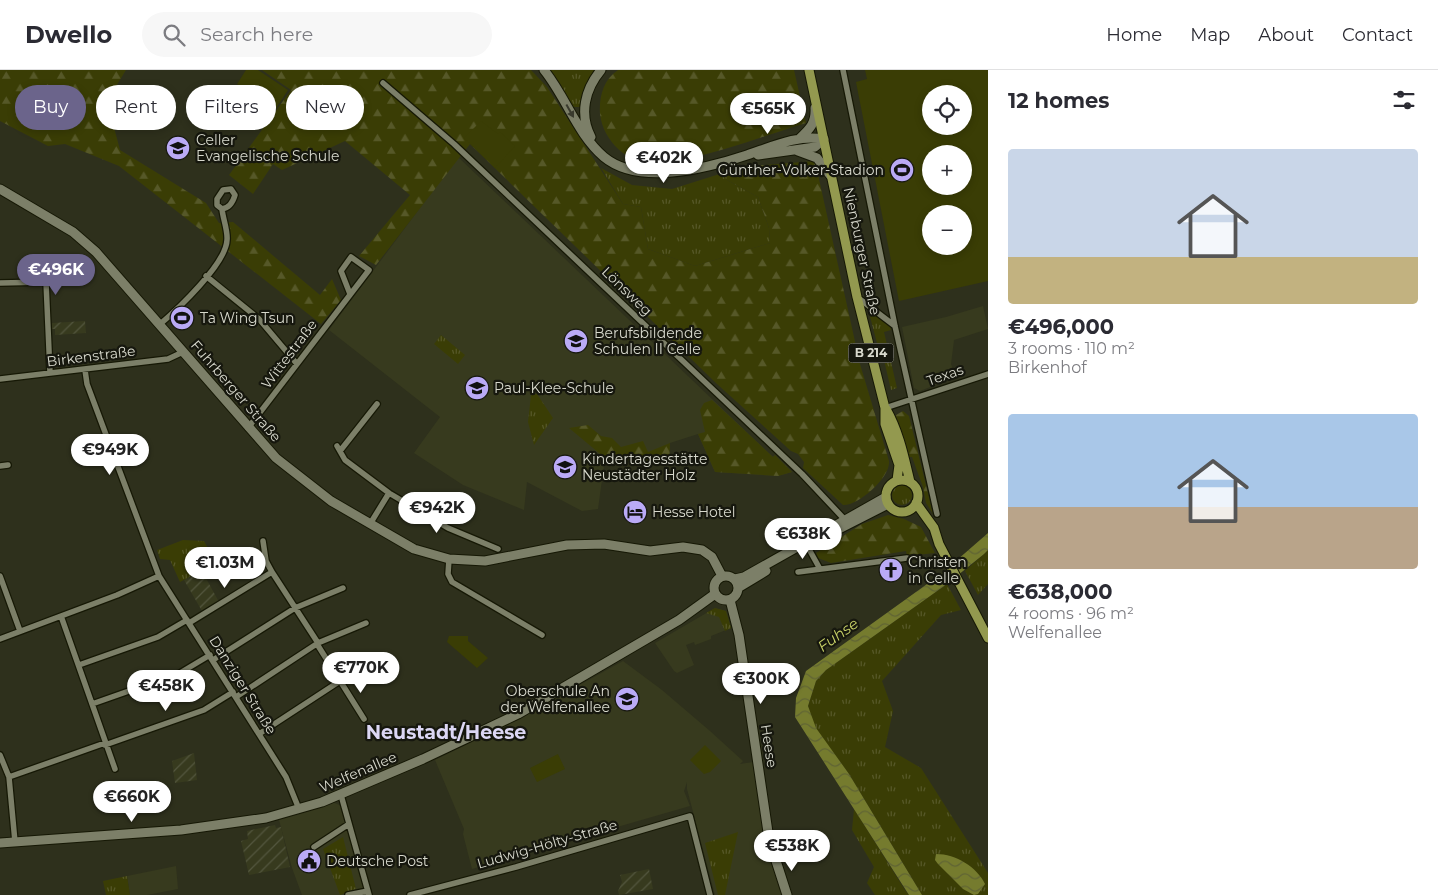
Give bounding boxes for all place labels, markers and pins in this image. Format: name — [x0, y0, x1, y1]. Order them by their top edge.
pin: €565K — [733, 92, 803, 135]
place label: Celler Evangelische Schule — [196, 131, 340, 165]
school or university icon: Celler Evangelische Schule — [165, 135, 191, 161]
pin: €402K — [629, 142, 699, 184]
sports icon: Günther-Volker-Stadion — [889, 157, 915, 183]
place label: Günther-Volker-Stadion — [718, 161, 884, 179]
pin: €496K — [21, 254, 91, 296]
sports icon: Ta Wing Tsun — [169, 305, 195, 331]
place label: Ta Wing Tsun — [200, 309, 295, 327]
place label: Berufsbildende Schulen II Celle — [594, 324, 702, 358]
school or university icon: Berufsbildende Schulen II Celle — [563, 328, 589, 354]
school or university icon: Paul-Klee-Schule — [464, 375, 490, 401]
place label: Paul-Klee-Schule — [494, 379, 614, 397]
pin: €949K — [75, 434, 145, 476]
place label: Kindertagesstätte Neustädter Holz — [582, 450, 707, 484]
school or university icon: Kindertagesstätte Neustädter Holz — [552, 454, 578, 480]
pin: €942K — [402, 492, 472, 534]
hotel icon: Hesse Hotel — [622, 499, 648, 525]
place label: Hesse Hotel — [652, 503, 735, 521]
pin: €638K — [768, 518, 838, 560]
pin: €1.03M — [184, 546, 266, 589]
place label: Christen in Celle — [908, 553, 967, 587]
church icon: Christen in Celle — [878, 557, 904, 583]
pin: €770K — [326, 652, 396, 694]
pin: €300K — [726, 662, 796, 705]
pin: €458K — [131, 670, 201, 712]
place label: Oberschule An der Welfenallee — [501, 682, 610, 716]
school or university icon: Oberschule An der Welfenallee — [614, 686, 640, 712]
pin: €660K — [97, 780, 167, 823]
pin: €538K — [757, 830, 827, 872]
public building icon: Deutsche Post — [296, 848, 322, 874]
place label: Deutsche Post — [326, 852, 429, 870]

